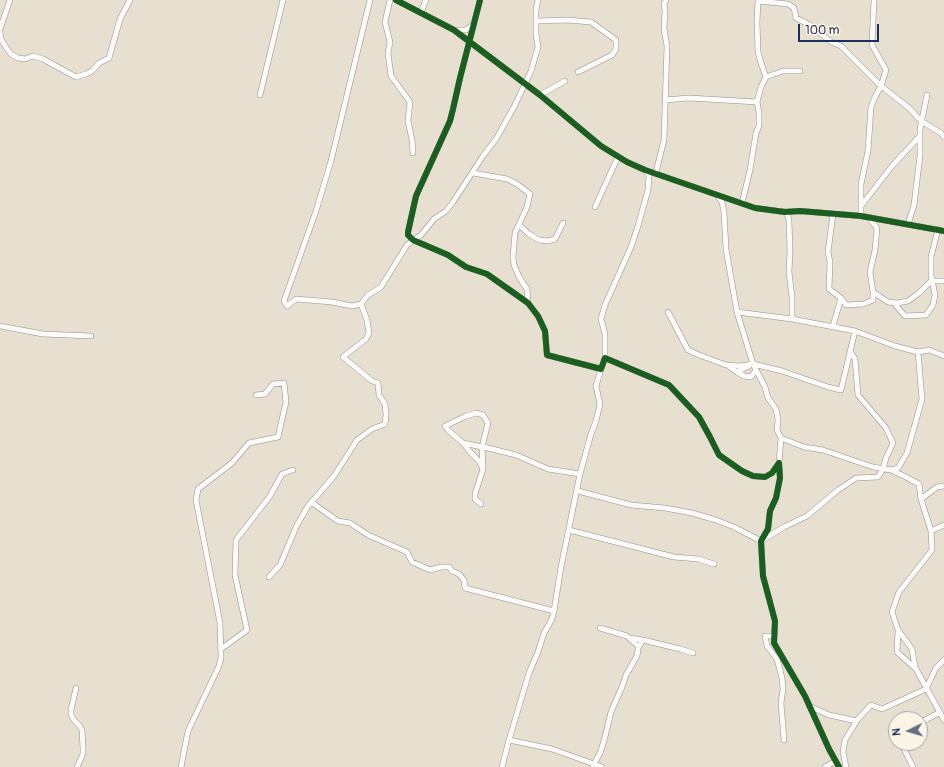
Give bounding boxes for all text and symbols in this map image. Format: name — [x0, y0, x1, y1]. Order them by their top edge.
scale bar — [800, 16, 881, 42]
text: 100 m — [805, 23, 839, 38]
north arrow — [888, 711, 928, 751]
text: N — [890, 728, 903, 736]

